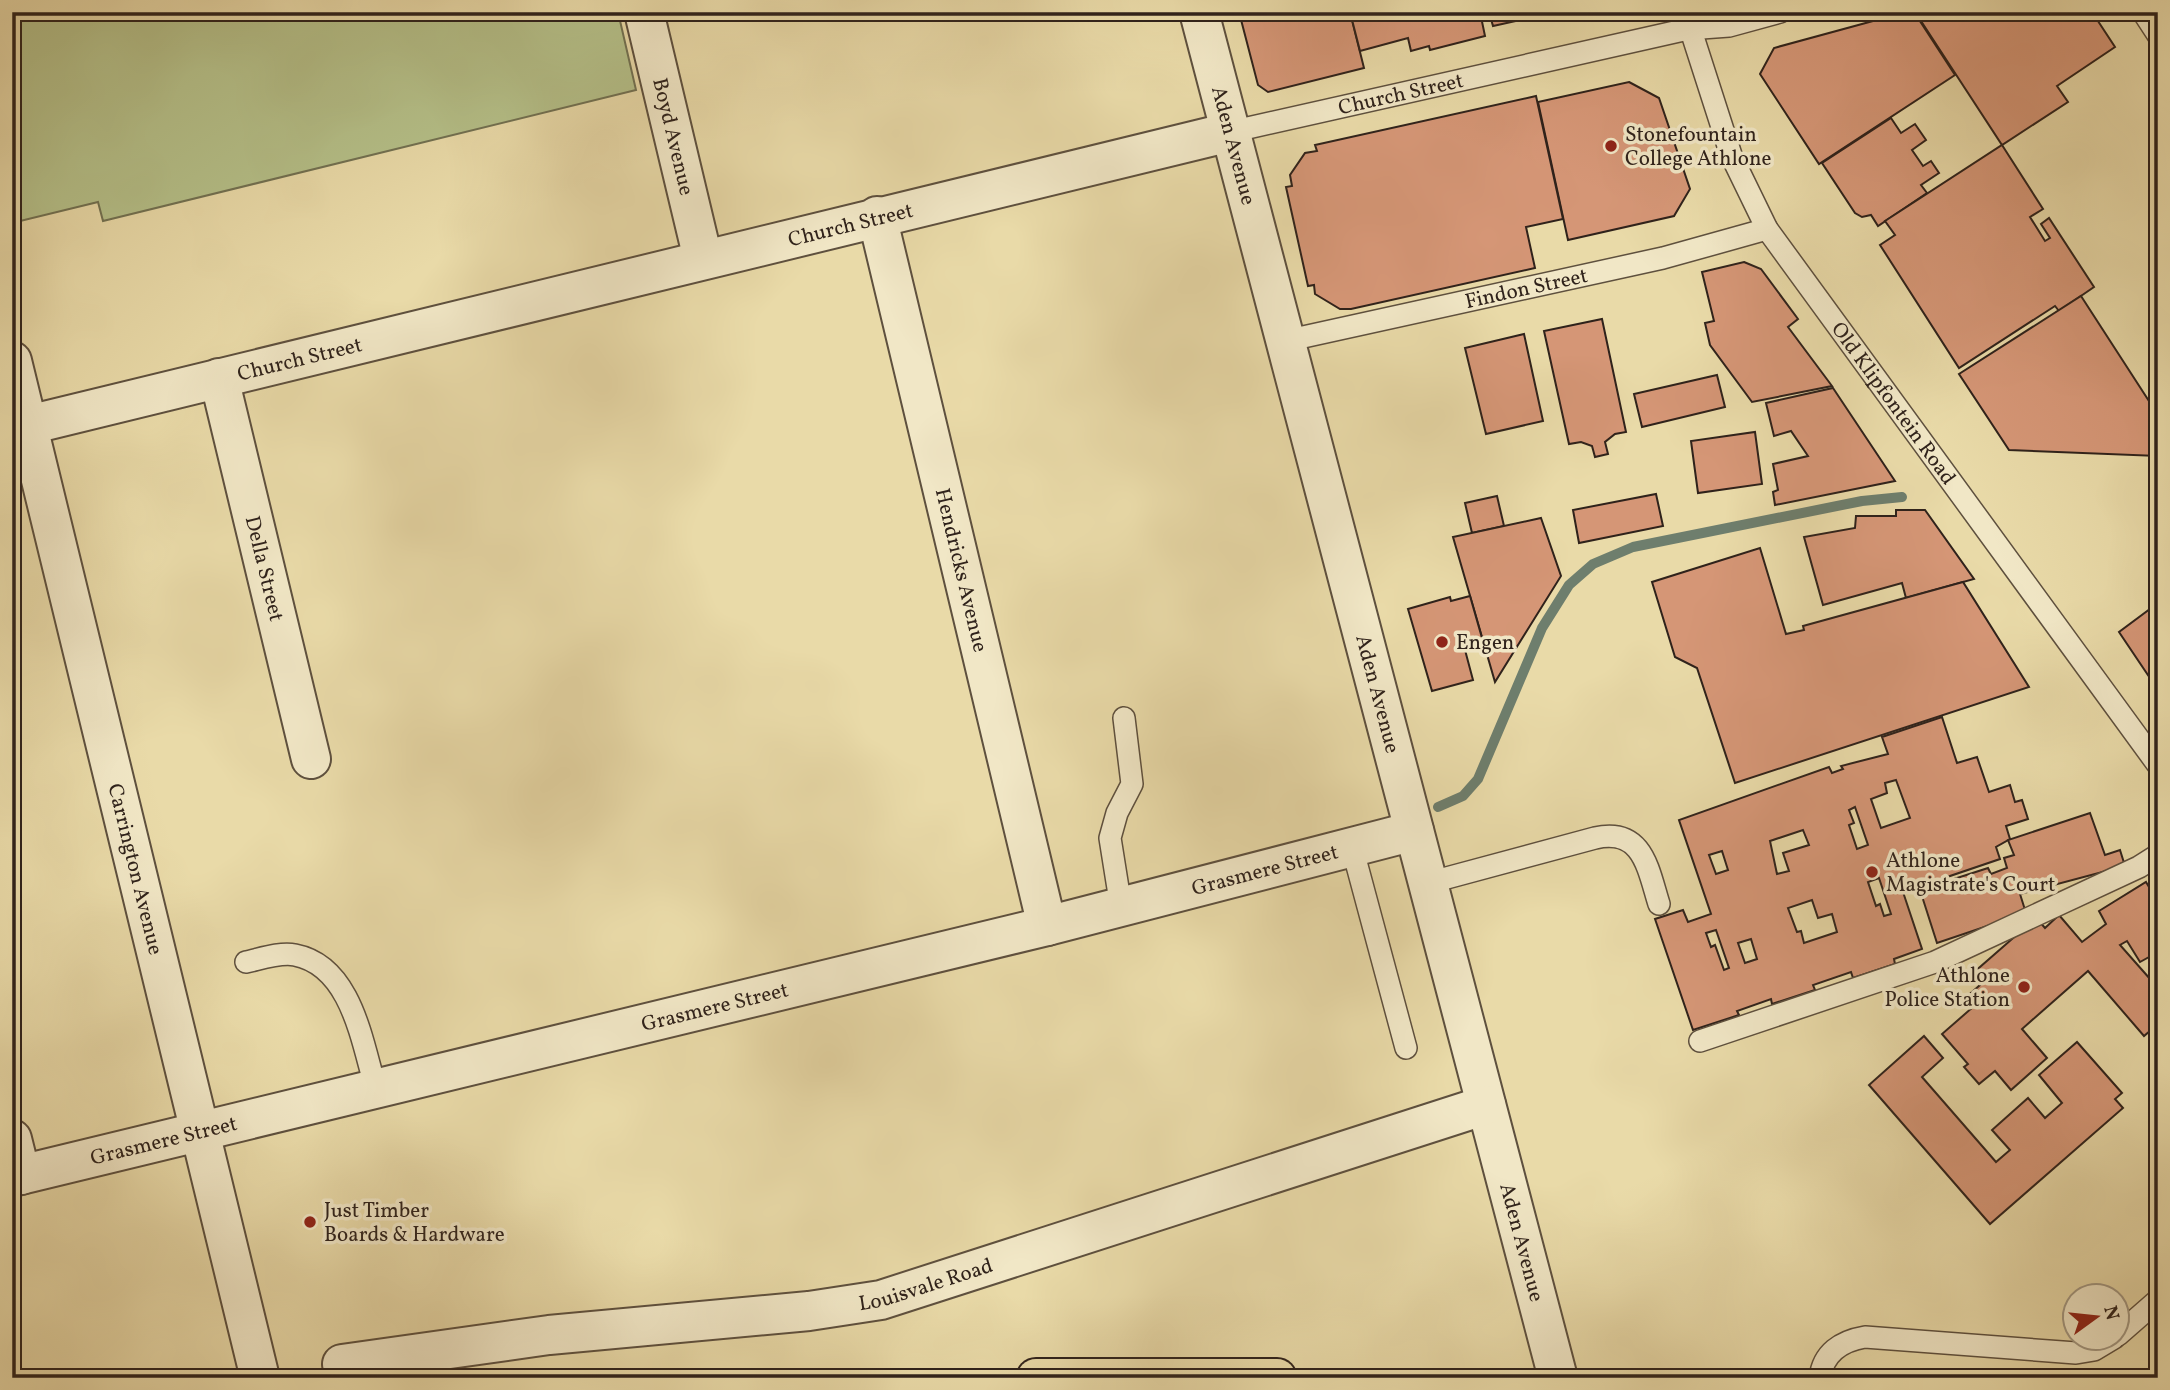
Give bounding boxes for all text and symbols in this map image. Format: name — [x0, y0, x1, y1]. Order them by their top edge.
street label: Church Street — [1336, 67, 1467, 123]
street label: Boyd Avenue — [644, 75, 700, 199]
street label: Aden Avenue — [1203, 83, 1262, 208]
place label: Stonefountain College Athlone — [1625, 121, 1771, 174]
marker: Stonefountain College Athlone — [1603, 138, 1619, 154]
street label: Church Street — [785, 197, 916, 255]
street label: Findon Street — [1462, 262, 1591, 317]
street label: Old Klipfontein Road — [1824, 317, 1962, 491]
street label: Church Street — [234, 331, 365, 390]
street label: Hendricks Avenue — [927, 485, 994, 655]
street label: Della Street — [237, 513, 290, 625]
place label: Engen — [1456, 629, 1514, 658]
street label: Aden Avenue — [1347, 632, 1406, 757]
marker: Engen — [1434, 634, 1450, 650]
street label: Carrington Avenue — [100, 781, 169, 958]
street label: Grasmere Street — [1189, 838, 1342, 904]
place label: Athlone Magistrate's Court — [1886, 847, 2055, 900]
marker: Athlone Magistrate's Court — [1864, 864, 1880, 880]
place label: Athlone Police Station — [1885, 962, 2010, 1015]
street label: Grasmere Street — [639, 976, 791, 1040]
marker: Athlone Police Station — [2016, 979, 2032, 995]
street label: Grasmere Street — [88, 1110, 240, 1173]
street label: Aden Avenue — [1491, 1180, 1550, 1305]
place label: Just Timber Boards & Hardware — [324, 1197, 505, 1250]
marker: Just Timber Boards & Hardware — [302, 1214, 318, 1230]
street label: Louisvale Road — [857, 1252, 997, 1319]
north arrow — [2062, 1282, 2132, 1352]
text: N — [2096, 1303, 2125, 1323]

